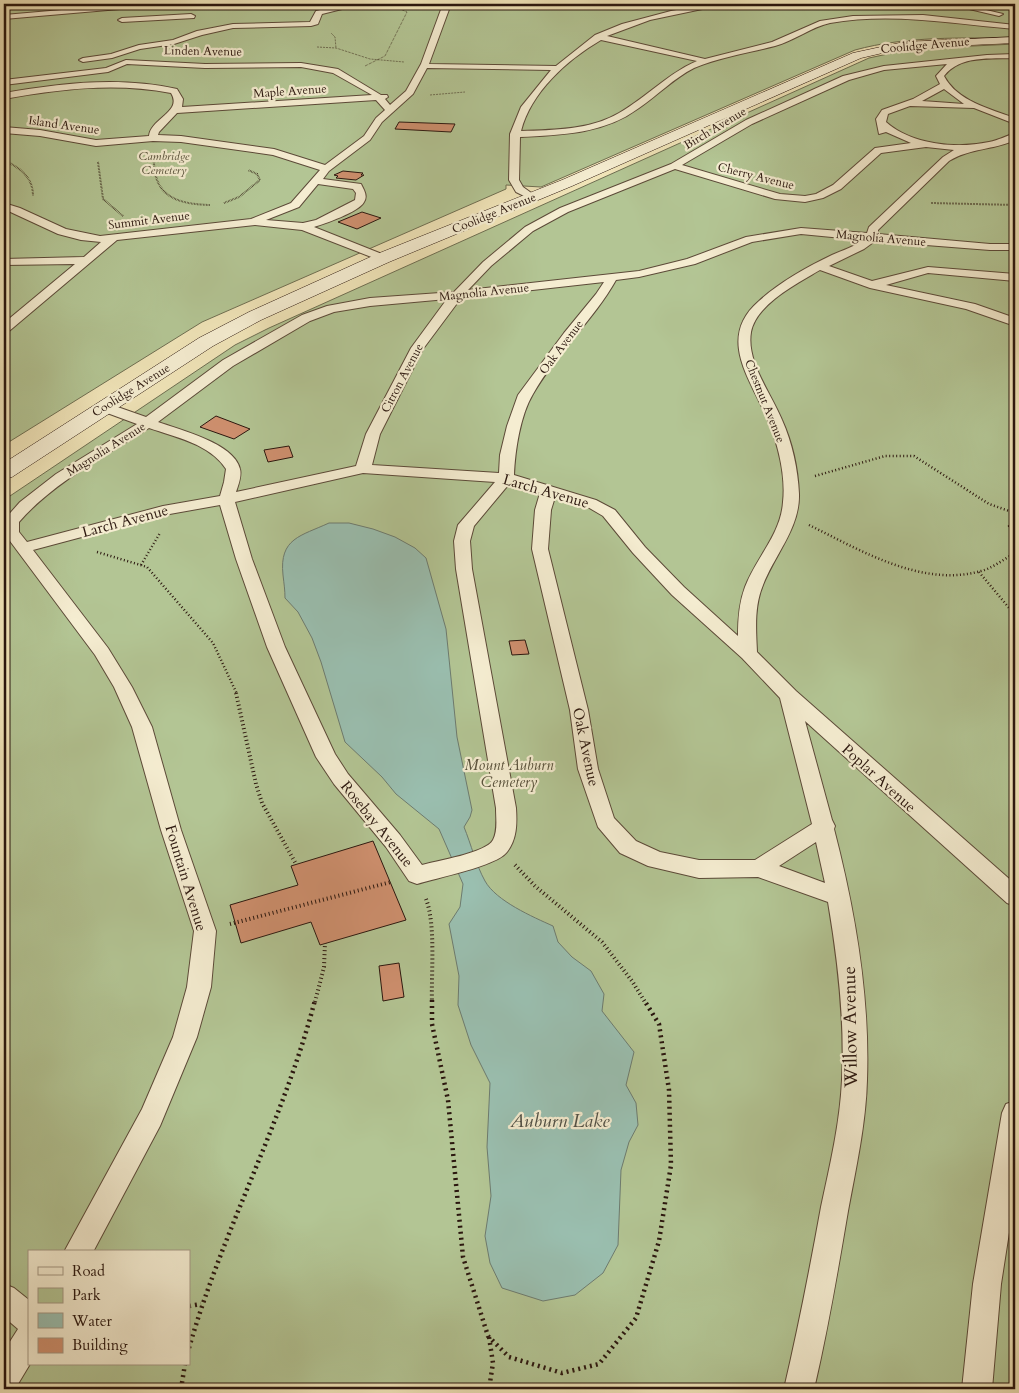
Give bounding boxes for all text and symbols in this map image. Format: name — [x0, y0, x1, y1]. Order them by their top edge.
street label: Coolidge Avenue — [880, 33, 970, 57]
street label: Linden Avenue — [164, 42, 242, 60]
street label: Maple Avenue — [253, 80, 327, 102]
street label: Birch Avenue — [681, 103, 749, 153]
street label: Island Avenue — [27, 112, 101, 138]
park label: Cambridge Cemetery — [139, 148, 190, 178]
street label: Cherry Avenue — [716, 159, 796, 193]
street label: Coolidge Avenue — [450, 189, 538, 237]
street label: Summit Avenue — [107, 207, 191, 233]
street label: Magnolia Avenue — [835, 226, 927, 250]
street label: Magnolia Avenue — [438, 279, 530, 305]
street label: Oak Avenue — [535, 317, 587, 377]
street label: Citron Avenue — [377, 341, 427, 415]
street label: Chestnut Avenue — [741, 357, 789, 445]
street label: Coolidge Avenue — [89, 360, 173, 420]
street label: Magnolia Avenue — [63, 418, 149, 480]
street label: Larch Avenue — [501, 469, 592, 513]
street label: Larch Avenue — [80, 500, 171, 542]
street label: Oak Avenue — [568, 706, 604, 788]
street label: Poplar Avenue — [838, 739, 921, 817]
park label: Mount Auburn Cemetery — [464, 755, 554, 792]
street label: Rosebay Avenue — [336, 777, 418, 871]
street label: Fountain Avenue — [160, 822, 212, 934]
street label: Willow Avenue — [837, 966, 864, 1089]
water label: Auburn Lake — [509, 1108, 610, 1134]
legend — [28, 1250, 190, 1366]
text: Road — [72, 1261, 105, 1281]
text: Park — [72, 1285, 101, 1305]
text: Water — [71, 1311, 113, 1331]
text: Building — [72, 1335, 128, 1355]

